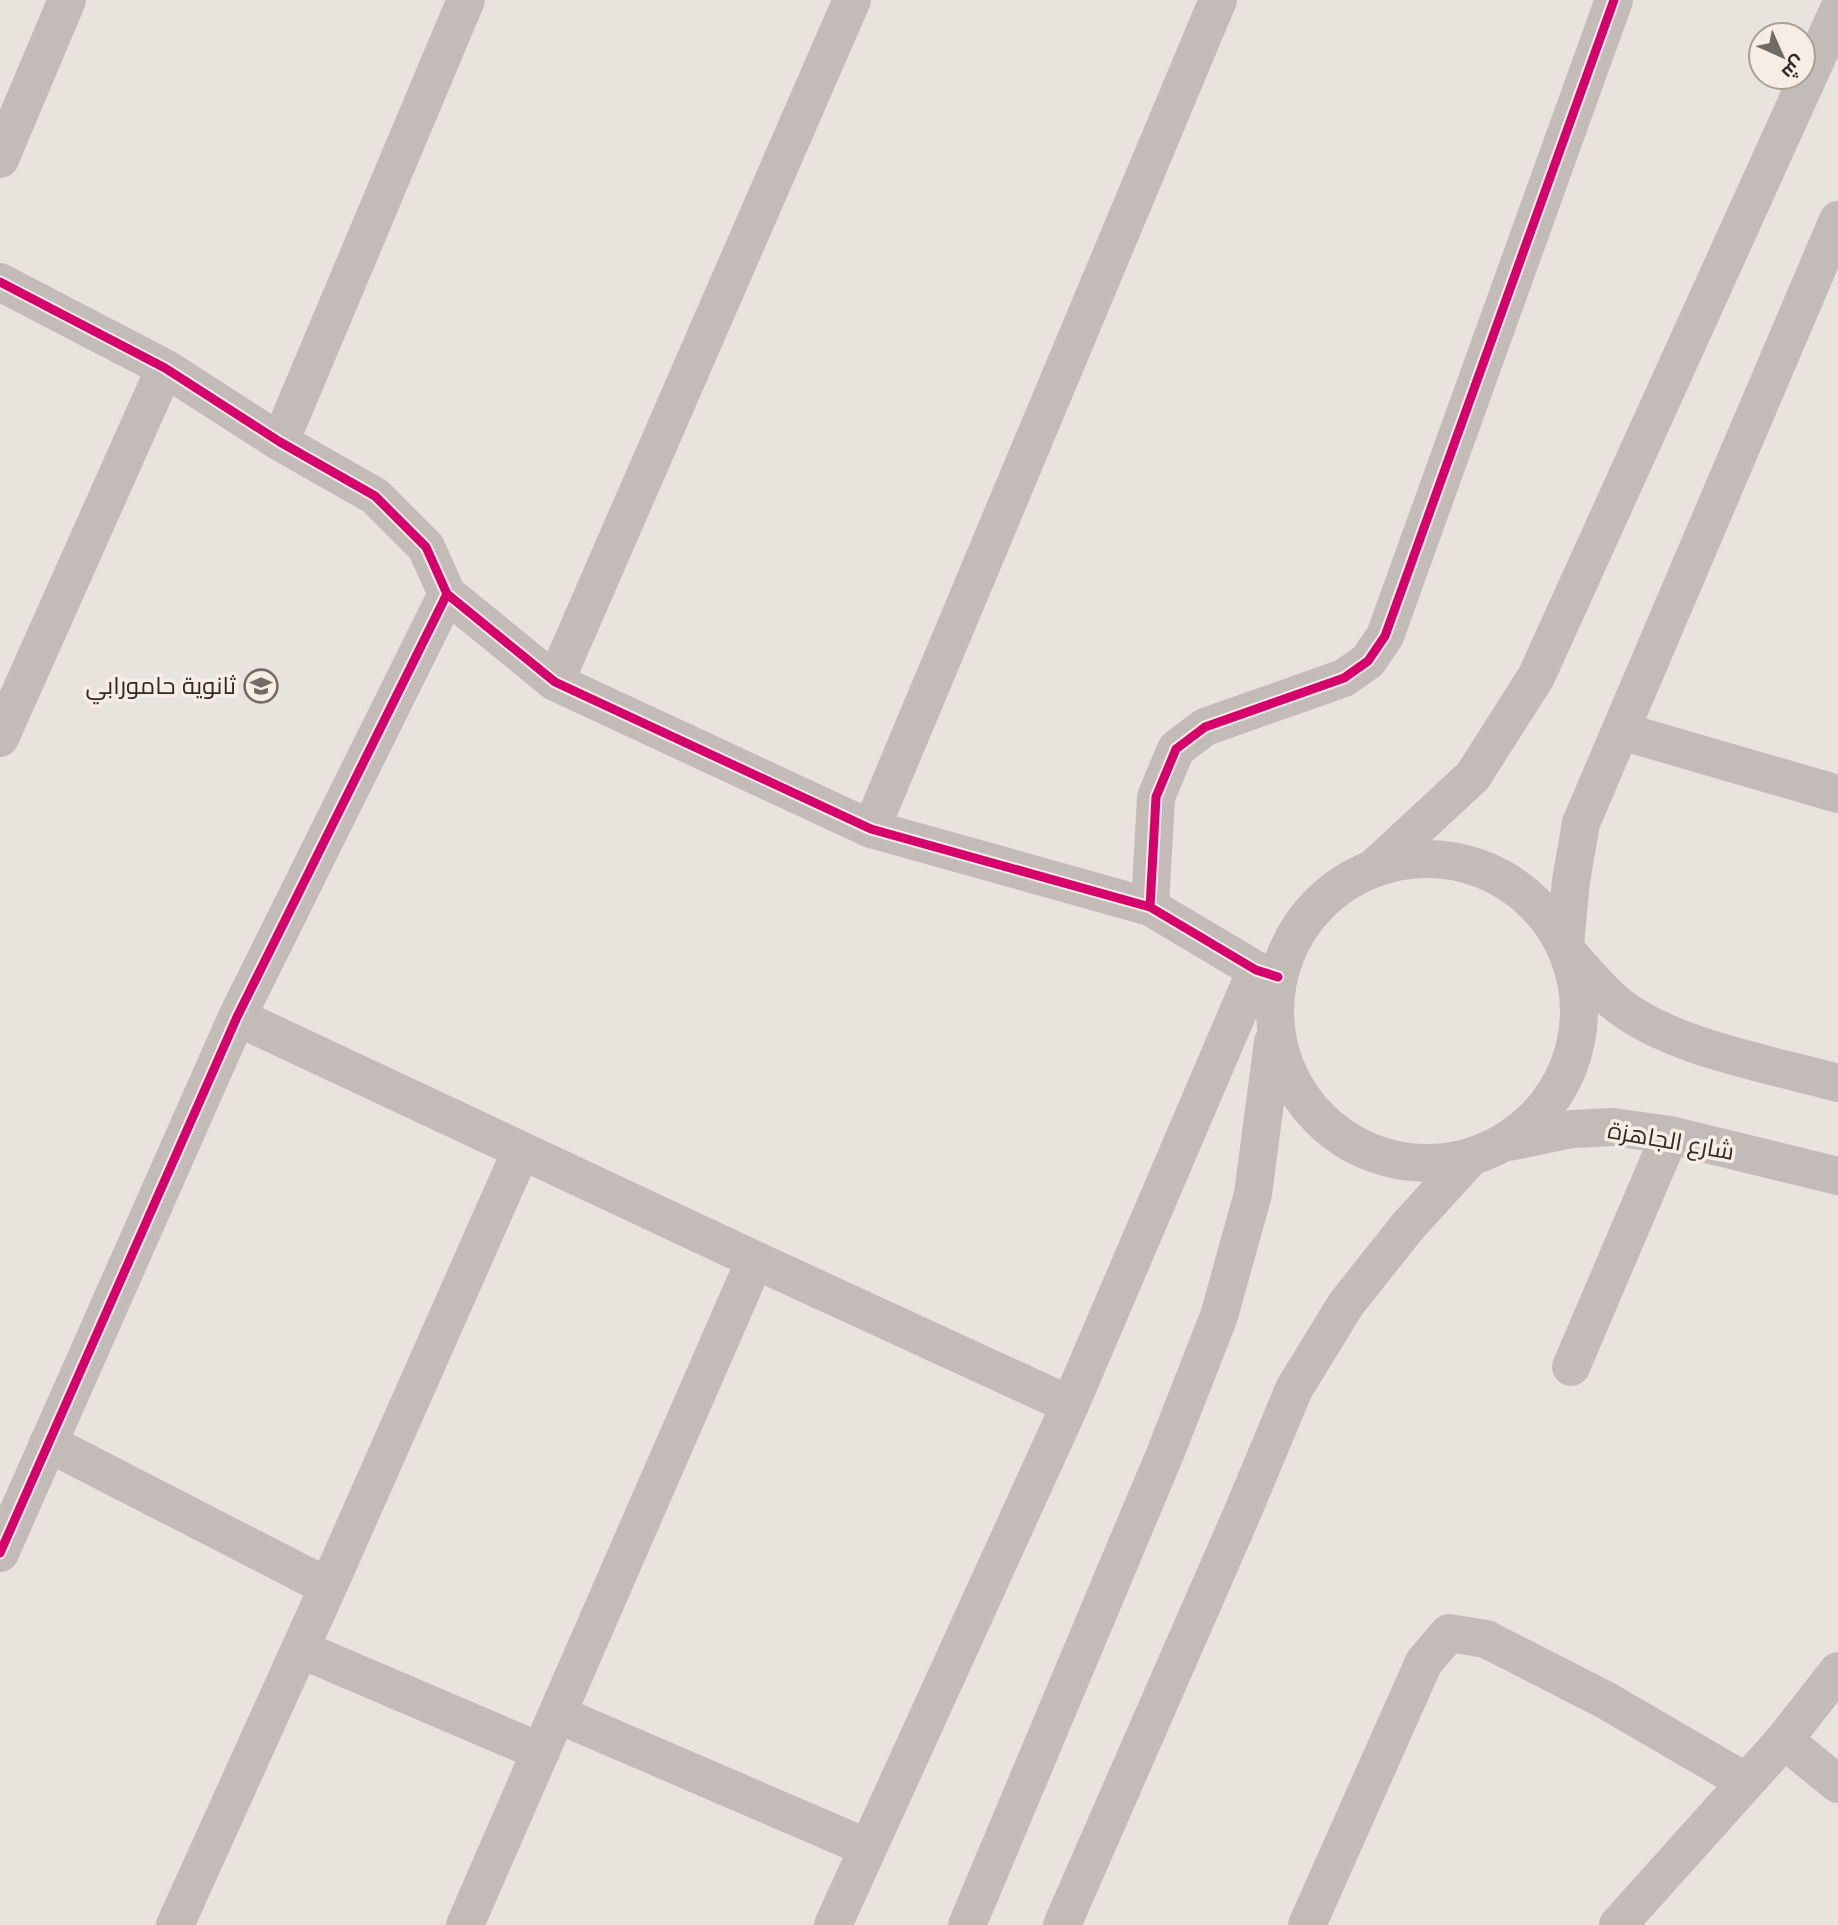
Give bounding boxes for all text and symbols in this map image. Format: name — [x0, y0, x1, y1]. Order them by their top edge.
north arrow — [1747, 21, 1817, 91]
text: ش — [1777, 51, 1811, 85]
school or university icon: ثانوية حامورابي — [242, 667, 280, 705]
place label: ثانوية حامورابي — [86, 670, 237, 705]
street label: شارع الجاهزة — [1605, 1114, 1737, 1168]

